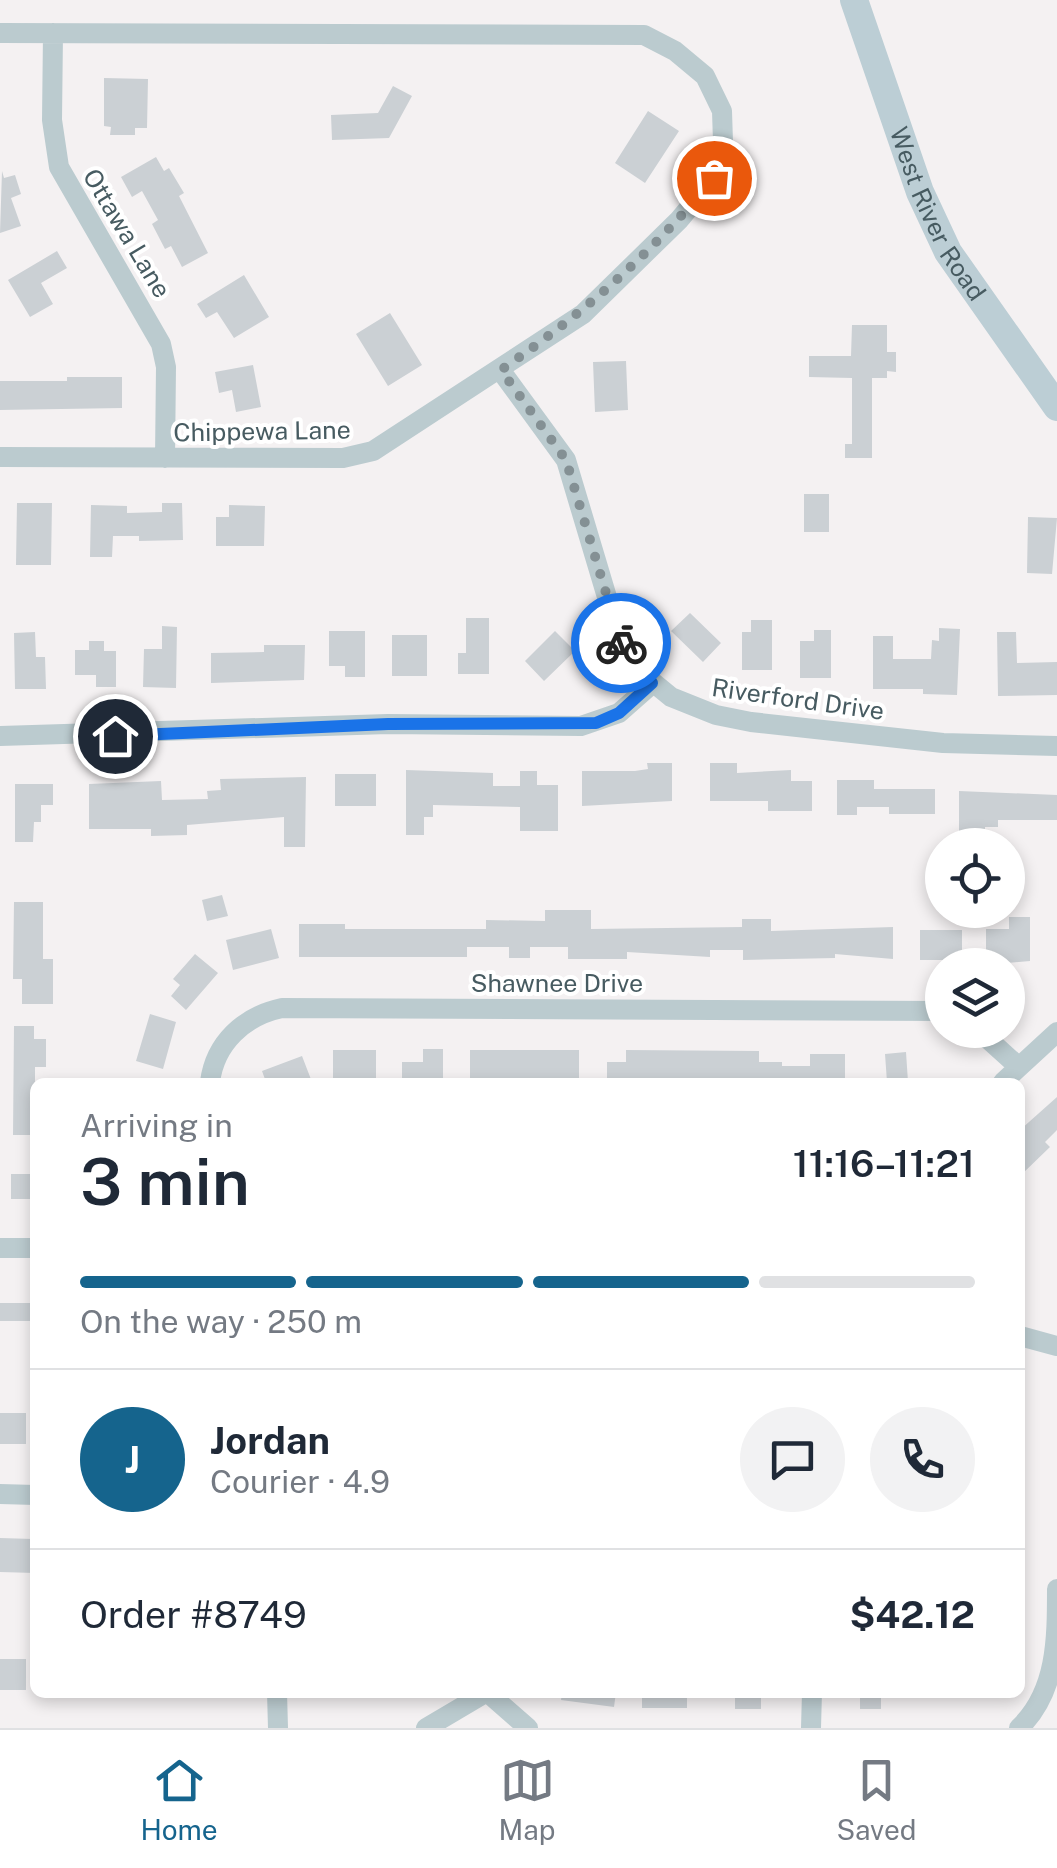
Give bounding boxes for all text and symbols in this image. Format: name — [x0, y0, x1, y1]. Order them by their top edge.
street label: West River Road — [884, 123, 992, 306]
pin — [672, 136, 757, 221]
icon: bag — [687, 151, 742, 206]
street label: Ottawa Lane — [77, 163, 177, 303]
street label: Chippewa Lane — [173, 414, 351, 448]
courier — [571, 593, 671, 693]
icon: bike — [594, 616, 649, 671]
street label: Riverford Drive — [710, 672, 886, 726]
pin — [73, 694, 158, 779]
icon: home — [88, 709, 143, 764]
map controls — [925, 828, 1025, 1048]
button: locate — [925, 828, 1025, 928]
button: layers — [925, 948, 1025, 1048]
street label: Shawnee Drive — [471, 968, 643, 998]
text: Arriving in — [80, 1107, 233, 1144]
text: 11:16–11:21 — [793, 1141, 975, 1186]
text: 3 min — [80, 1143, 250, 1220]
text: On the way · 250 m — [80, 1303, 362, 1340]
button: chat — [740, 1407, 845, 1512]
button: phone — [870, 1407, 975, 1512]
text: Jordan — [210, 1418, 330, 1463]
text: J — [125, 1437, 140, 1482]
text: Courier · 4.9 — [210, 1463, 390, 1500]
text: Order #8749 — [80, 1592, 307, 1637]
text: $42.12 — [849, 1592, 975, 1637]
tab: Home — [140, 1753, 218, 1846]
tab: Map — [499, 1753, 555, 1846]
tab: Saved — [836, 1753, 917, 1846]

